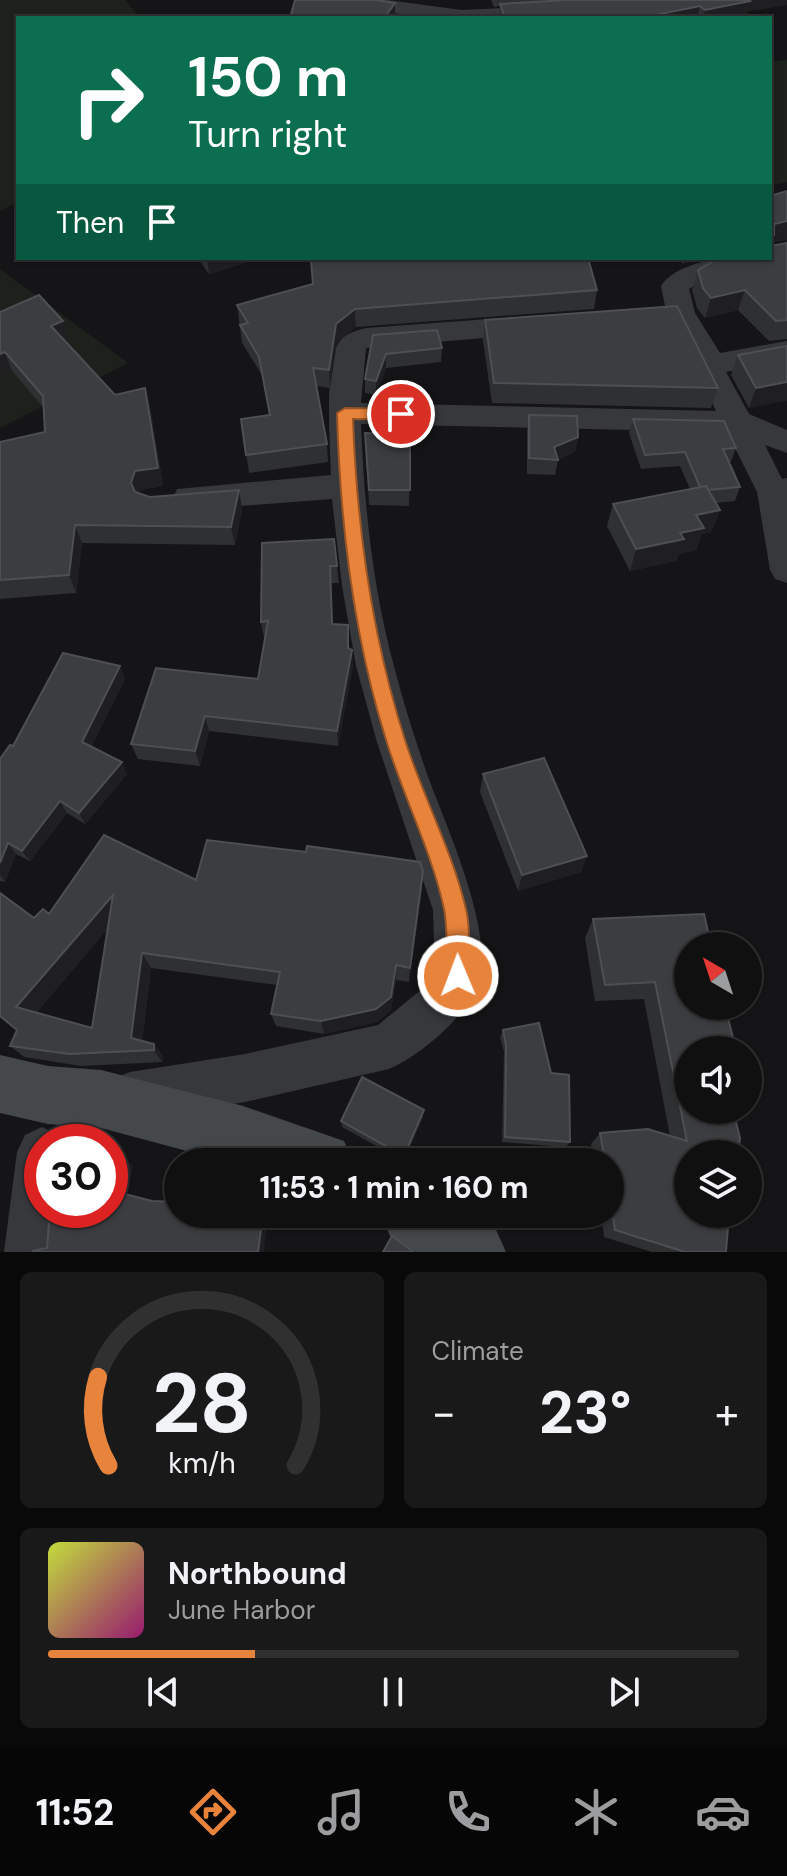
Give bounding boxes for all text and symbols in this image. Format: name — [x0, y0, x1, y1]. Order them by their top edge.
text: 150 m — [188, 40, 349, 113]
icon: right — [56, 48, 160, 152]
text: Turn right — [188, 111, 347, 158]
icon: arrive — [140, 200, 184, 244]
text: Then — [56, 203, 124, 242]
pin — [367, 380, 435, 448]
icon: arrive — [379, 392, 423, 436]
north arrow — [674, 932, 762, 1020]
map controls — [674, 932, 762, 1228]
position arrow — [416, 934, 500, 1018]
button: sound — [674, 1036, 762, 1124]
speed limit sign: 30 — [24, 1124, 128, 1228]
button: layers — [674, 1140, 762, 1228]
text: 11:53 · 1 min · 160 m — [260, 1168, 528, 1207]
text: Climate — [432, 1334, 524, 1368]
text: 28 — [152, 1349, 252, 1458]
text: 23° — [539, 1373, 632, 1452]
text: − — [432, 1384, 456, 1442]
text: + — [715, 1384, 739, 1442]
text: km/h — [168, 1445, 236, 1482]
text: Northbound — [168, 1554, 347, 1593]
text: June Harbor — [168, 1593, 315, 1627]
icon: previous — [141, 1670, 185, 1714]
icon: pause — [371, 1670, 415, 1714]
icon: next — [602, 1670, 646, 1714]
icon: directions — [185, 1784, 241, 1840]
icon: music — [313, 1784, 369, 1840]
icon: phone — [440, 1784, 496, 1840]
icon: climate — [568, 1784, 624, 1840]
icon: car — [695, 1784, 751, 1840]
text: 11:52 — [36, 1789, 114, 1836]

